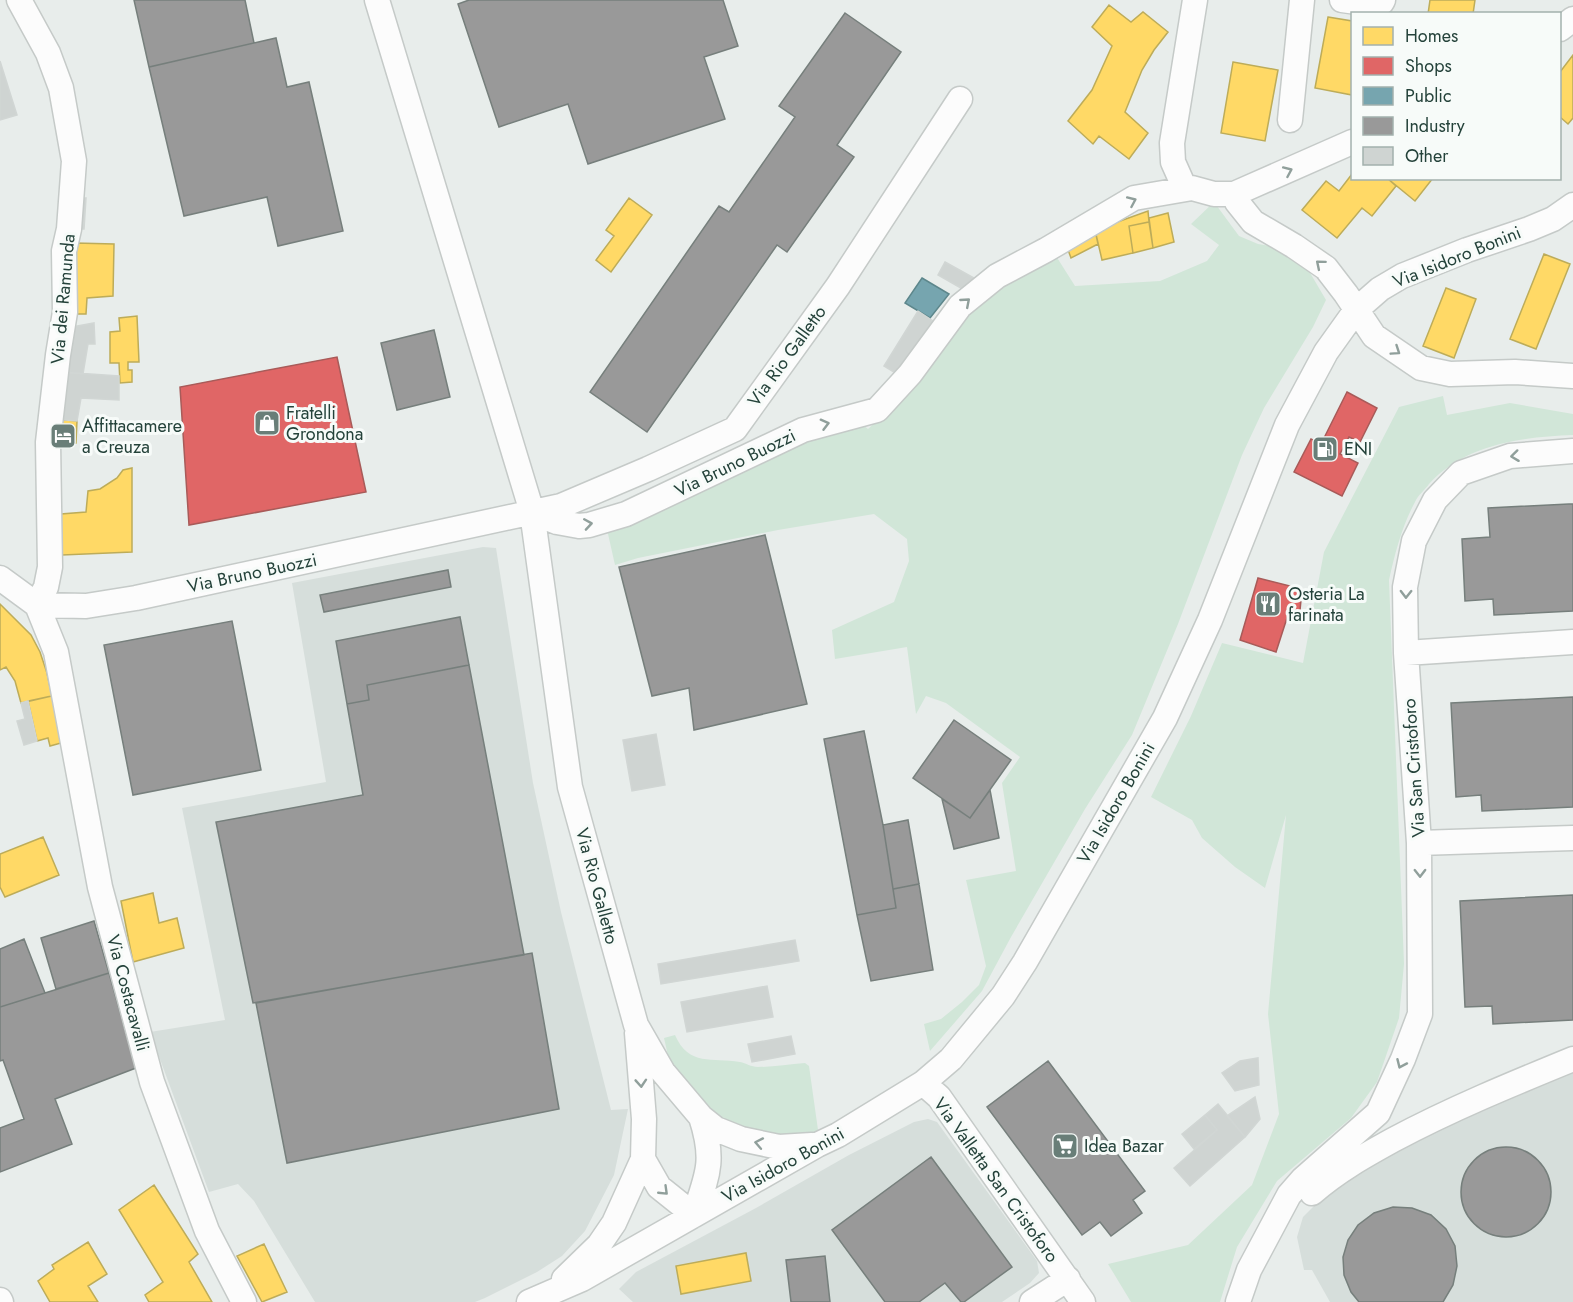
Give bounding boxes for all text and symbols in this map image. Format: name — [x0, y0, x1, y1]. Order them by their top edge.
legend — [1351, 12, 1561, 180]
text: Homes — [1405, 23, 1458, 49]
text: Shops — [1405, 53, 1452, 79]
text: Public — [1405, 83, 1452, 109]
text: Industry — [1405, 113, 1465, 139]
text: Other — [1405, 143, 1449, 169]
one-way arrow — [1281, 166, 1292, 178]
one-way arrow — [1126, 196, 1137, 208]
street label: Via Isidoro Bonini — [1389, 219, 1525, 295]
street label: Via dei Ramunda — [44, 233, 82, 365]
one-way arrow — [1316, 261, 1327, 272]
one-way arrow — [959, 298, 970, 309]
street label: Via Rio Galletto — [741, 300, 833, 412]
one-way arrow — [1389, 344, 1400, 355]
place label: Fratelli Grondona — [286, 400, 363, 447]
shop icon: Fratelli Grondona — [252, 408, 282, 438]
place label: Affittacamere a Creuza — [82, 413, 182, 460]
one-way arrow — [819, 419, 830, 431]
hotel icon: Affittacamere a Creuza — [48, 421, 78, 451]
street label: Via Bruno Buozzi — [670, 422, 800, 504]
fuel station icon: ENI — [1310, 434, 1340, 464]
place label: ENI — [1344, 436, 1372, 462]
one-way arrow — [1510, 449, 1519, 462]
one-way arrow — [583, 518, 593, 531]
street label: Via Bruno Buozzi — [185, 547, 319, 599]
place label: Osteria La farinata — [1288, 581, 1365, 628]
restaurant icon: Osteria La farinata — [1253, 589, 1283, 619]
one-way arrow — [1400, 590, 1412, 599]
street label: Via San Cristoforo — [1396, 697, 1432, 838]
street label: Via Isidoro Bonini — [1071, 737, 1161, 869]
street label: Via Rio Galletto — [569, 825, 625, 947]
one-way arrow — [1414, 869, 1426, 878]
street label: Via Costacavalli — [100, 932, 156, 1054]
one-way arrow — [1396, 1058, 1408, 1069]
one-way arrow — [634, 1079, 647, 1088]
street label: Via Valletta San Cristoforo — [927, 1092, 1065, 1268]
street label: Via Isidoro Bonini — [717, 1121, 849, 1209]
supermarket icon: Idea Bazar — [1050, 1131, 1080, 1161]
place label: Idea Bazar — [1084, 1133, 1165, 1159]
one-way arrow — [754, 1137, 764, 1150]
one-way arrow — [658, 1184, 668, 1195]

